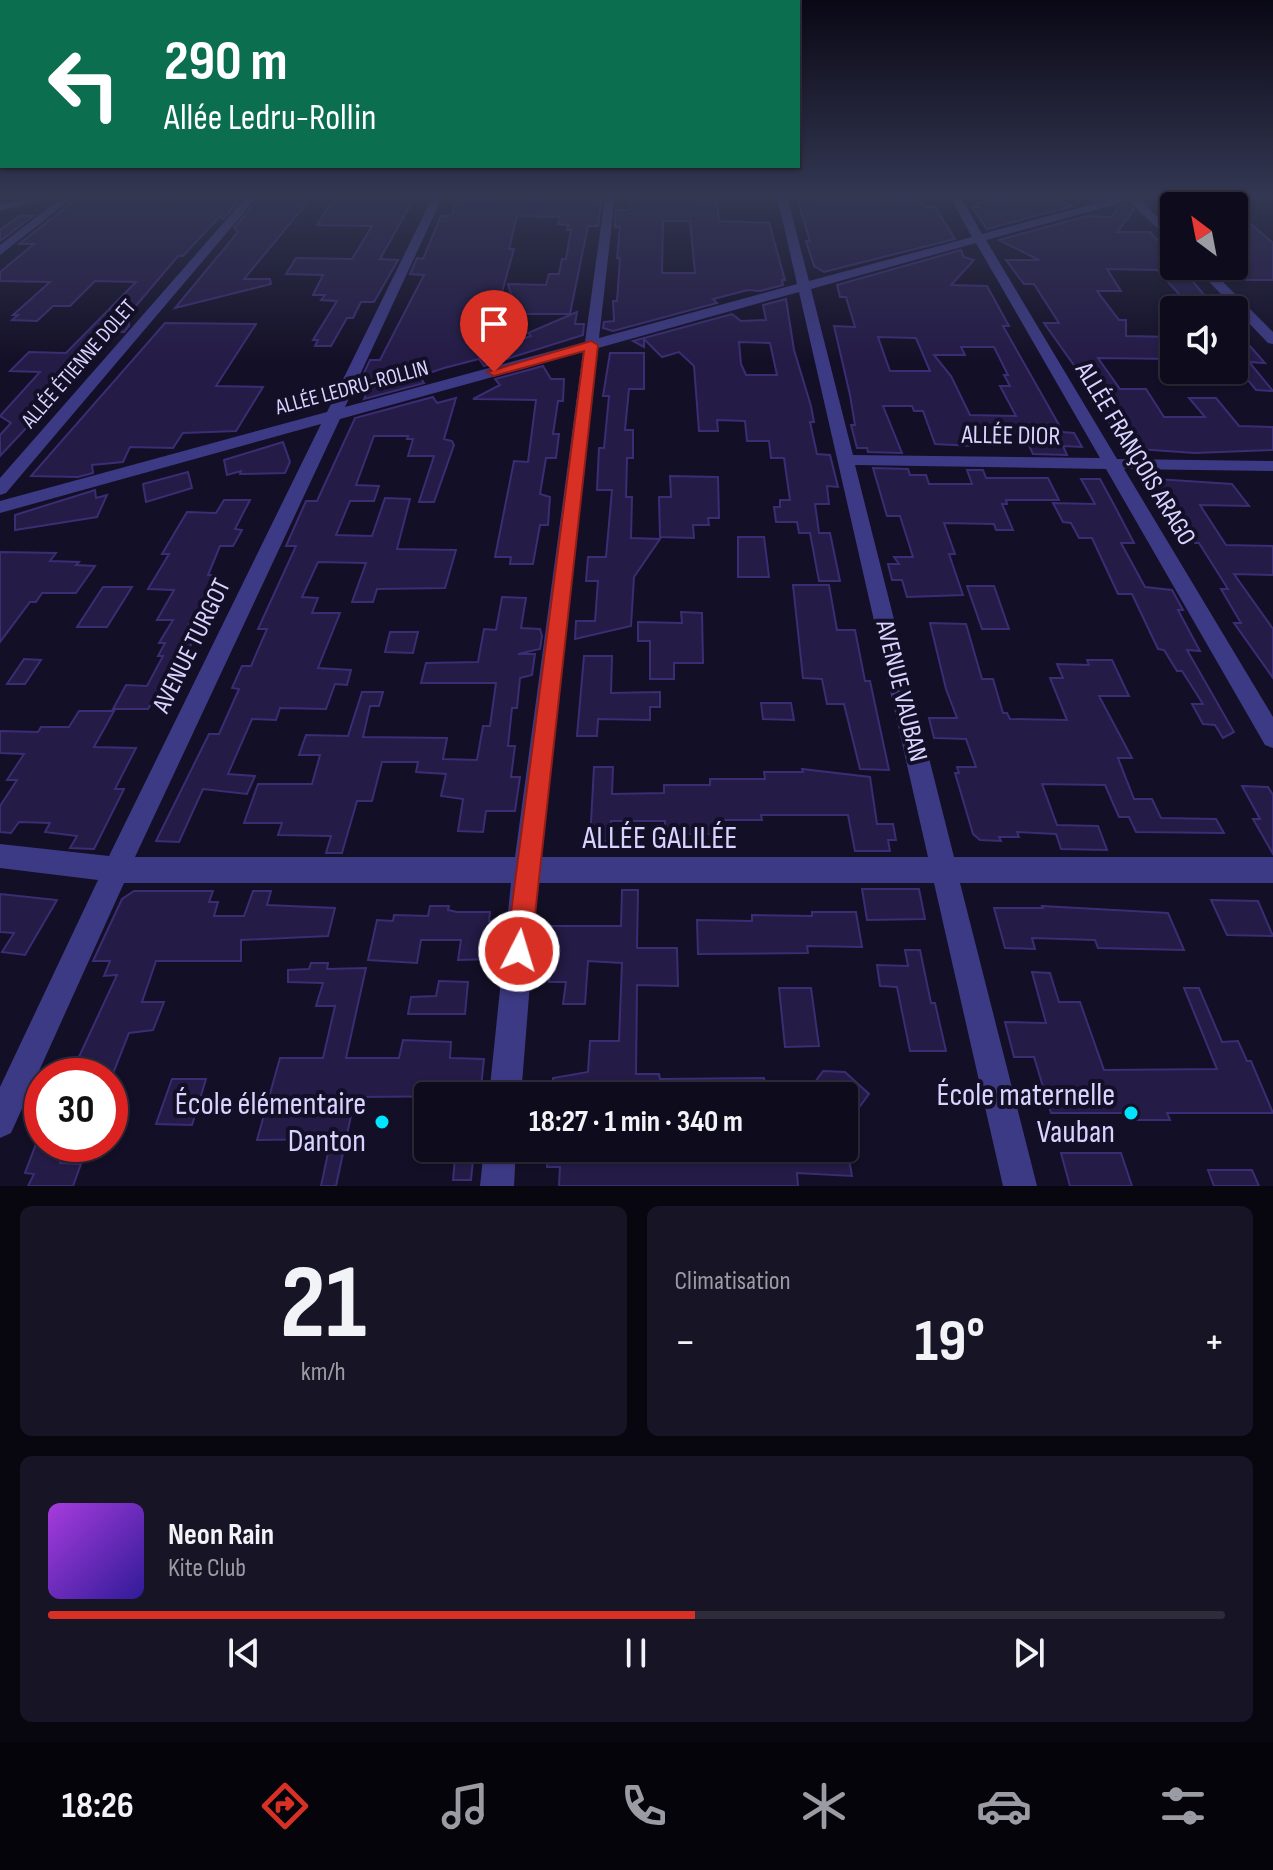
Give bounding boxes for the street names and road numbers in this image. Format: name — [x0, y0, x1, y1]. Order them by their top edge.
street label: ALLÉE ÉTIENNE DOLET — [15, 294, 142, 435]
street label: ALLÉE LEDRU-ROLLIN — [272, 355, 431, 422]
street label: ALLÉE FRANÇOIS ARAGO — [1068, 356, 1202, 551]
street label: ALLÉE DIOR — [960, 420, 1061, 452]
street label: AVENUE TURGOT — [146, 574, 238, 719]
street label: AVENUE VAUBAN — [868, 616, 934, 765]
street label: ALLÉE GALILÉE — [581, 819, 738, 858]

